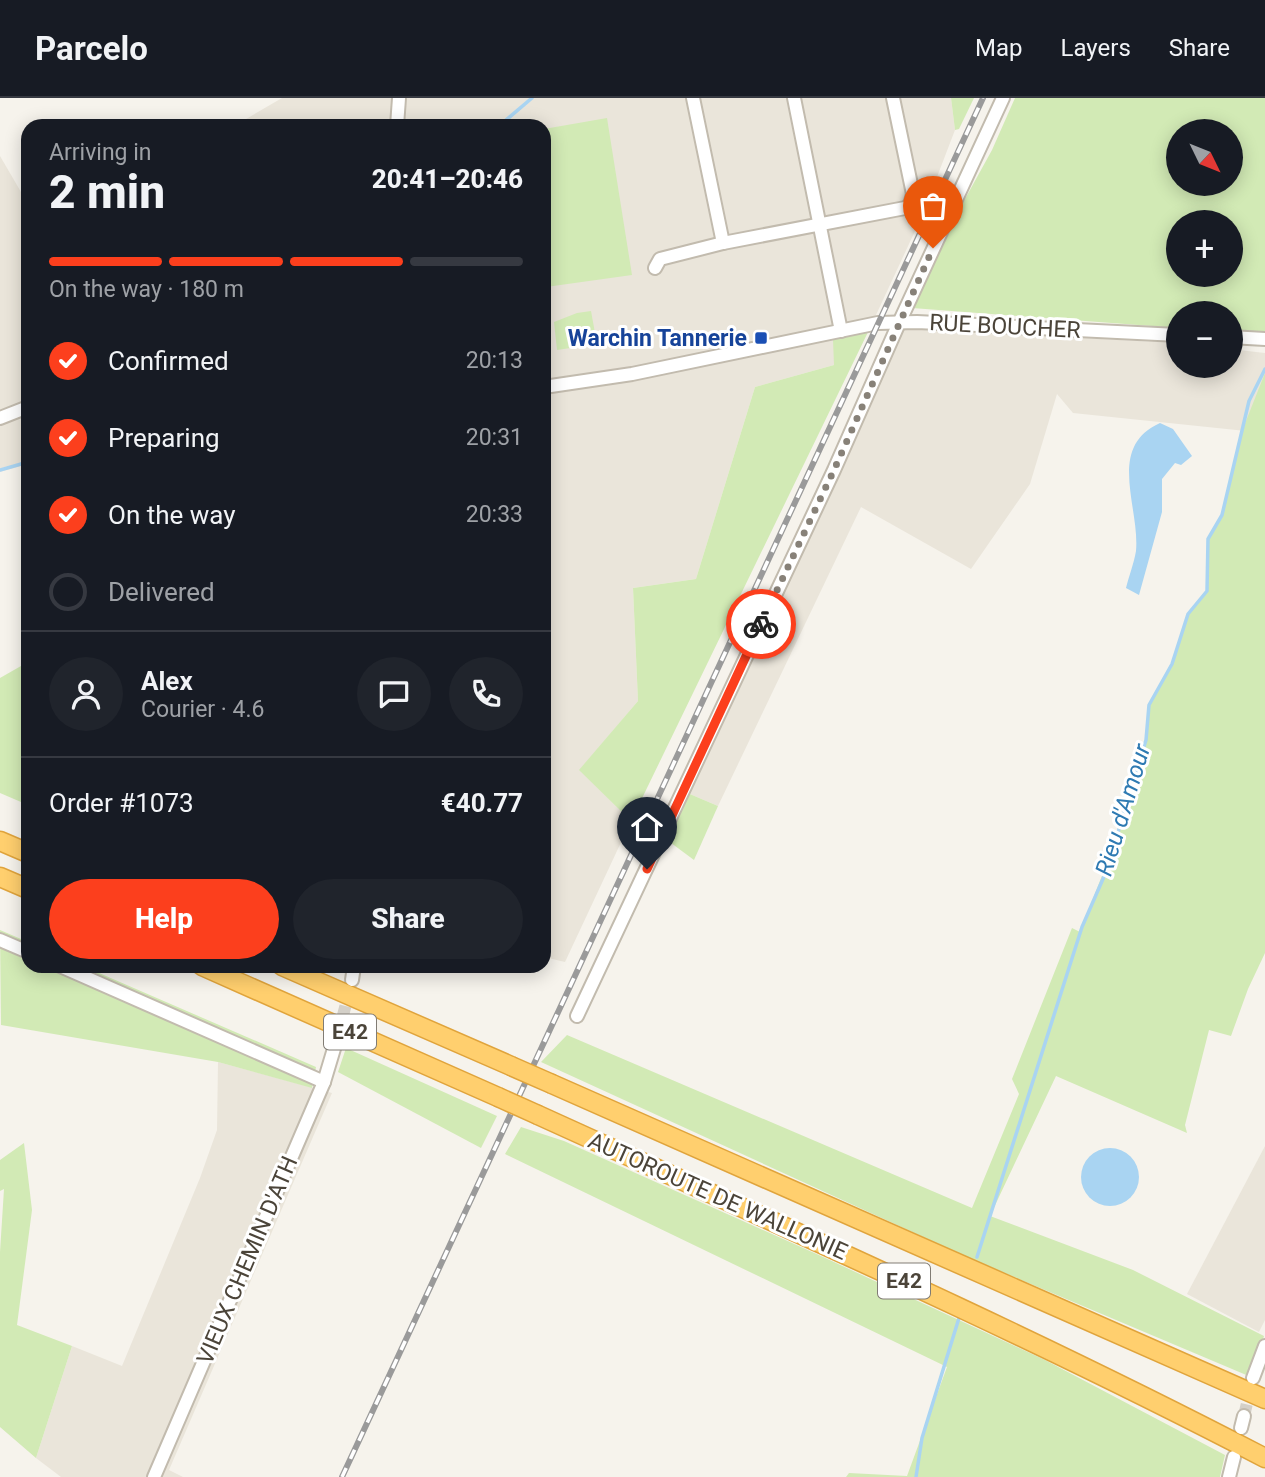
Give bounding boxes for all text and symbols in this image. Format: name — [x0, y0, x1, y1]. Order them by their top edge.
text: Parcelo — [35, 29, 148, 68]
text: Map — [975, 34, 1023, 62]
text: Layers — [1061, 34, 1131, 62]
text: Share — [1169, 34, 1230, 62]
north arrow — [1166, 119, 1242, 196]
map controls — [1166, 119, 1243, 378]
text: Arriving in — [49, 139, 152, 166]
text: 20:41–20:46 — [372, 164, 523, 194]
text: 2 min — [49, 165, 165, 219]
pin — [903, 176, 963, 248]
icon: bag — [914, 187, 952, 225]
button: + — [1166, 210, 1243, 287]
text: On the way · 180 m — [49, 276, 244, 303]
button: − — [1166, 301, 1243, 378]
street label: RUE BOUCHER — [929, 309, 1081, 344]
place label: Warchin Tannerie — [568, 325, 747, 352]
marker: Warchin Tannerie — [753, 330, 769, 346]
icon: check — [49, 342, 87, 380]
text: Confirmed — [108, 346, 229, 376]
text: 20:13 — [466, 347, 523, 374]
icon: check — [49, 419, 87, 457]
text: Preparing — [108, 423, 220, 453]
text: 20:31 — [466, 424, 523, 451]
icon: check — [49, 496, 87, 534]
text: On the way — [108, 500, 236, 530]
text: 20:33 — [466, 501, 523, 528]
text: Delivered — [108, 577, 215, 607]
courier — [726, 589, 796, 659]
icon: bike — [742, 605, 780, 643]
button: person — [49, 657, 123, 731]
button: chat — [357, 657, 431, 731]
button: phone — [449, 657, 523, 731]
text: Alex — [141, 666, 193, 696]
text: Courier · 4.6 — [141, 696, 264, 723]
water label: Rieu d'Amour — [1090, 740, 1157, 879]
text: Order #1073 — [49, 788, 194, 818]
text: €40.77 — [441, 788, 523, 818]
pin — [617, 797, 677, 869]
icon: home — [628, 808, 666, 846]
button: Help — [49, 879, 279, 959]
button: Share — [293, 879, 523, 959]
road number: E42 — [324, 1014, 376, 1049]
street label: AUTOROUTE DE WALLONIE — [584, 1127, 852, 1266]
street label: VIEUX CHEMIN D'ATH — [191, 1152, 304, 1368]
road number: E42 — [878, 1264, 930, 1298]

